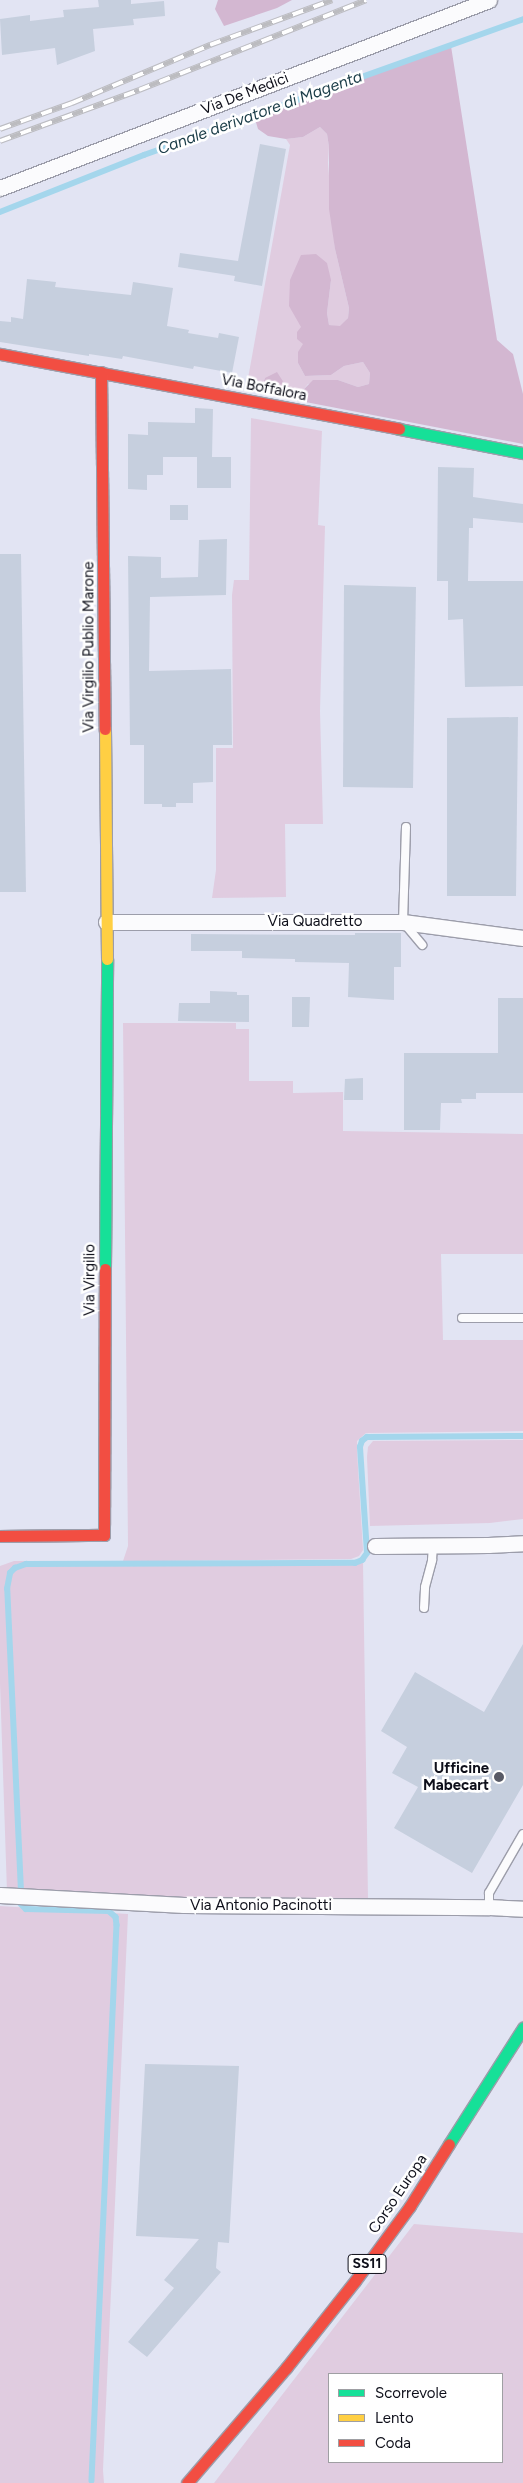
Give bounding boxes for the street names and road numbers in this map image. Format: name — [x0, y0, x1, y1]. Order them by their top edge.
street label: Via De Medici — [199, 69, 291, 119]
street label: Via Boffalora — [220, 371, 308, 405]
street label: Via Virgilio Publio Marone — [80, 561, 98, 733]
street label: Via Quadretto — [267, 913, 363, 931]
street label: Via Virgilio — [81, 1244, 99, 1316]
street label: Via Antonio Pacinotti — [190, 1897, 332, 1915]
street label: Corso Europa — [365, 2151, 431, 2237]
road number: SS11 — [347, 2252, 387, 2276]

